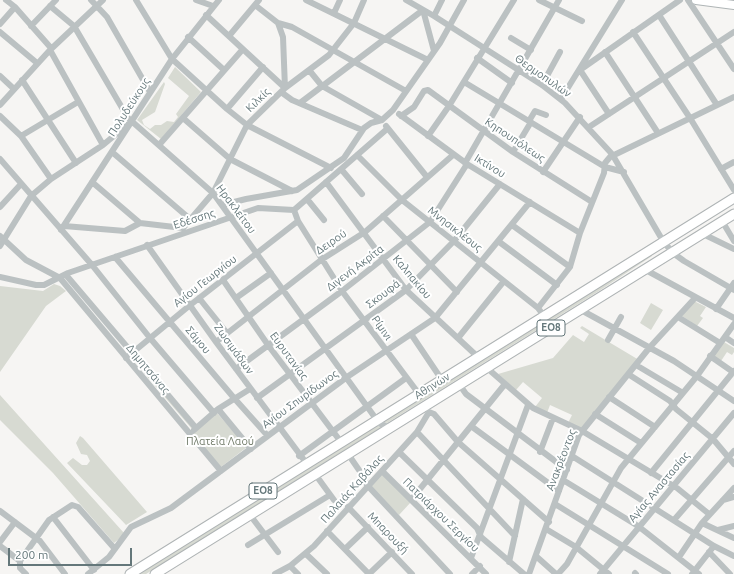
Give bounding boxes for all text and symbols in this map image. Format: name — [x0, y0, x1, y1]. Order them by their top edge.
street label: Θερμοπυλών — [512, 52, 574, 100]
street label: Πολυδεύκους — [105, 75, 153, 139]
street label: Κιλκίς — [243, 85, 273, 115]
street label: Κηπουπόλεως — [482, 115, 548, 165]
street label: Ικτίνου — [472, 151, 508, 181]
street label: Ηρακλείτου — [213, 182, 259, 236]
street label: Μνησικλέους — [425, 204, 485, 254]
street label: Εδέσσης — [172, 206, 216, 232]
street label: Δειρού — [313, 227, 349, 257]
street label: Διγενή Ακρίτα — [324, 242, 386, 294]
street label: Αγίου Γεωργίου — [171, 252, 239, 310]
street label: Καλπακίου — [390, 252, 434, 302]
street label: Σκουφά — [363, 277, 403, 311]
street label: Ρίμινι — [369, 313, 395, 343]
road number: ΕΟ8 — [537, 320, 565, 336]
street label: Ζωσιμάδων — [211, 321, 257, 377]
street label: Σάμου — [183, 324, 213, 356]
street label: Ευρυτανίας — [267, 329, 311, 383]
street label: Δημητσάνας — [123, 341, 173, 397]
street label: Αγίου Σπυρίδωνος — [259, 367, 341, 431]
street label: Αθηνών — [412, 370, 452, 402]
street label: Ανακρέοντος — [543, 427, 579, 493]
park label: Πλατεία Λαού — [186, 434, 254, 448]
street label: Αγίας Αναστασίας — [626, 449, 692, 525]
street label: Παλαιάς Καβάλας — [318, 452, 386, 526]
street label: Πατριάρχου Σεργίου — [400, 475, 482, 555]
road number: ΕΟ8 — [249, 483, 277, 499]
street label: Μπαρουξή — [365, 509, 411, 557]
scale bar — [10, 540, 134, 566]
text: 200 m — [15, 548, 48, 561]

